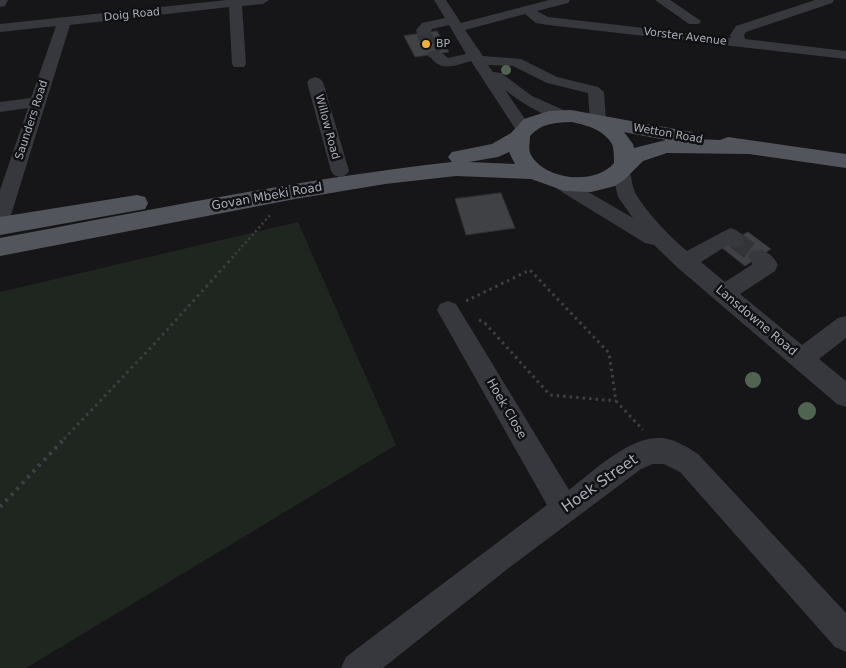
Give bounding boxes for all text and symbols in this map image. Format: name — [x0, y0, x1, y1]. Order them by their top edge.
street label: Doig Road — [103, 5, 161, 25]
street label: Vorster Avenue — [643, 25, 727, 49]
place label: BP — [436, 37, 450, 51]
marker: BP — [420, 38, 432, 50]
street label: Saunders Road — [13, 79, 51, 161]
street label: Willow Road — [312, 93, 342, 161]
street label: Wetton Road — [632, 121, 704, 147]
street label: Govan Mbeki Road — [211, 180, 323, 214]
street label: Lansdowne Road — [712, 283, 800, 359]
street label: Hoek Close — [483, 376, 529, 442]
street label: Hoek Street — [559, 451, 641, 517]

